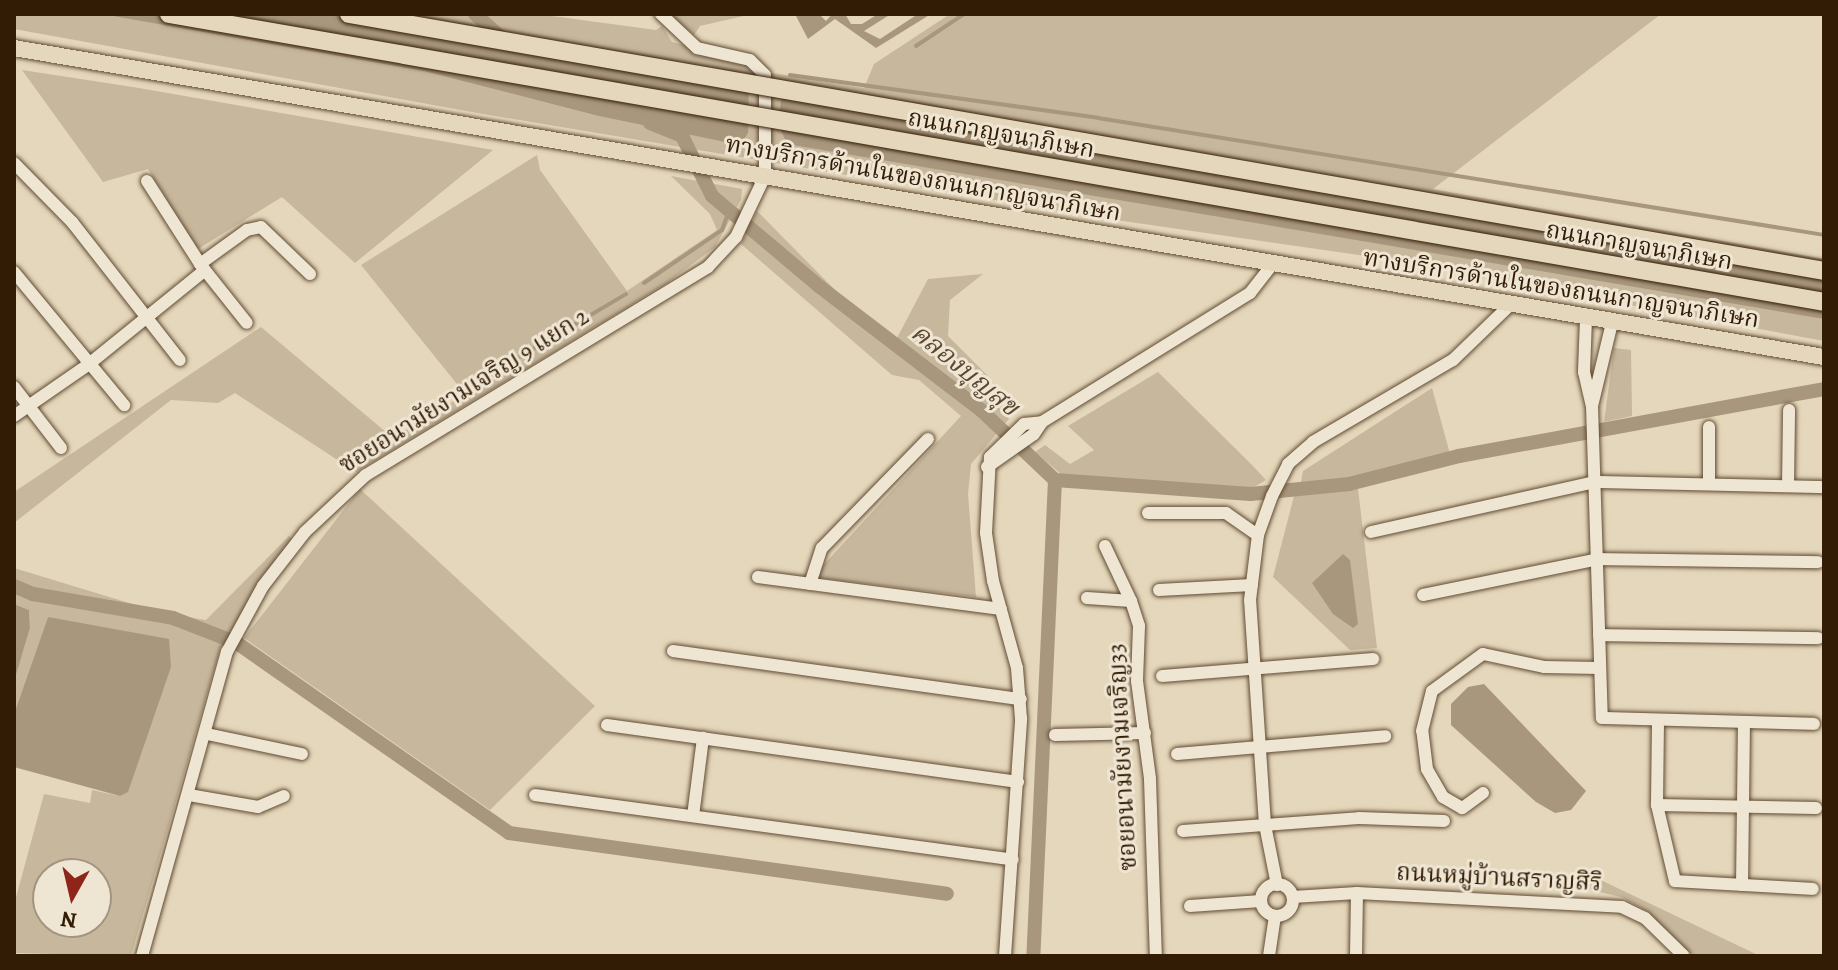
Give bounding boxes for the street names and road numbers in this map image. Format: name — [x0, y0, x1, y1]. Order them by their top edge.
street label: ถนนกาญจนาภิเษก — [905, 103, 1097, 165]
street label: ทางบริการด้านในของถนนกาญจนาภิเษก — [723, 130, 1123, 228]
street label: ถนนกาญจนาภิเษก — [1543, 215, 1735, 277]
street label: ทางบริการด้านในของถนนกาญจนาภิเษก — [1361, 243, 1761, 335]
street label: ซอยอนามัยงามเจริญ 9 แยก 2 — [334, 302, 594, 480]
street label: ซอยอนามัยงามเจริญ33 — [1103, 642, 1143, 872]
street label: ถนนหมู่บ้านสราญสิริ — [1395, 858, 1603, 898]

